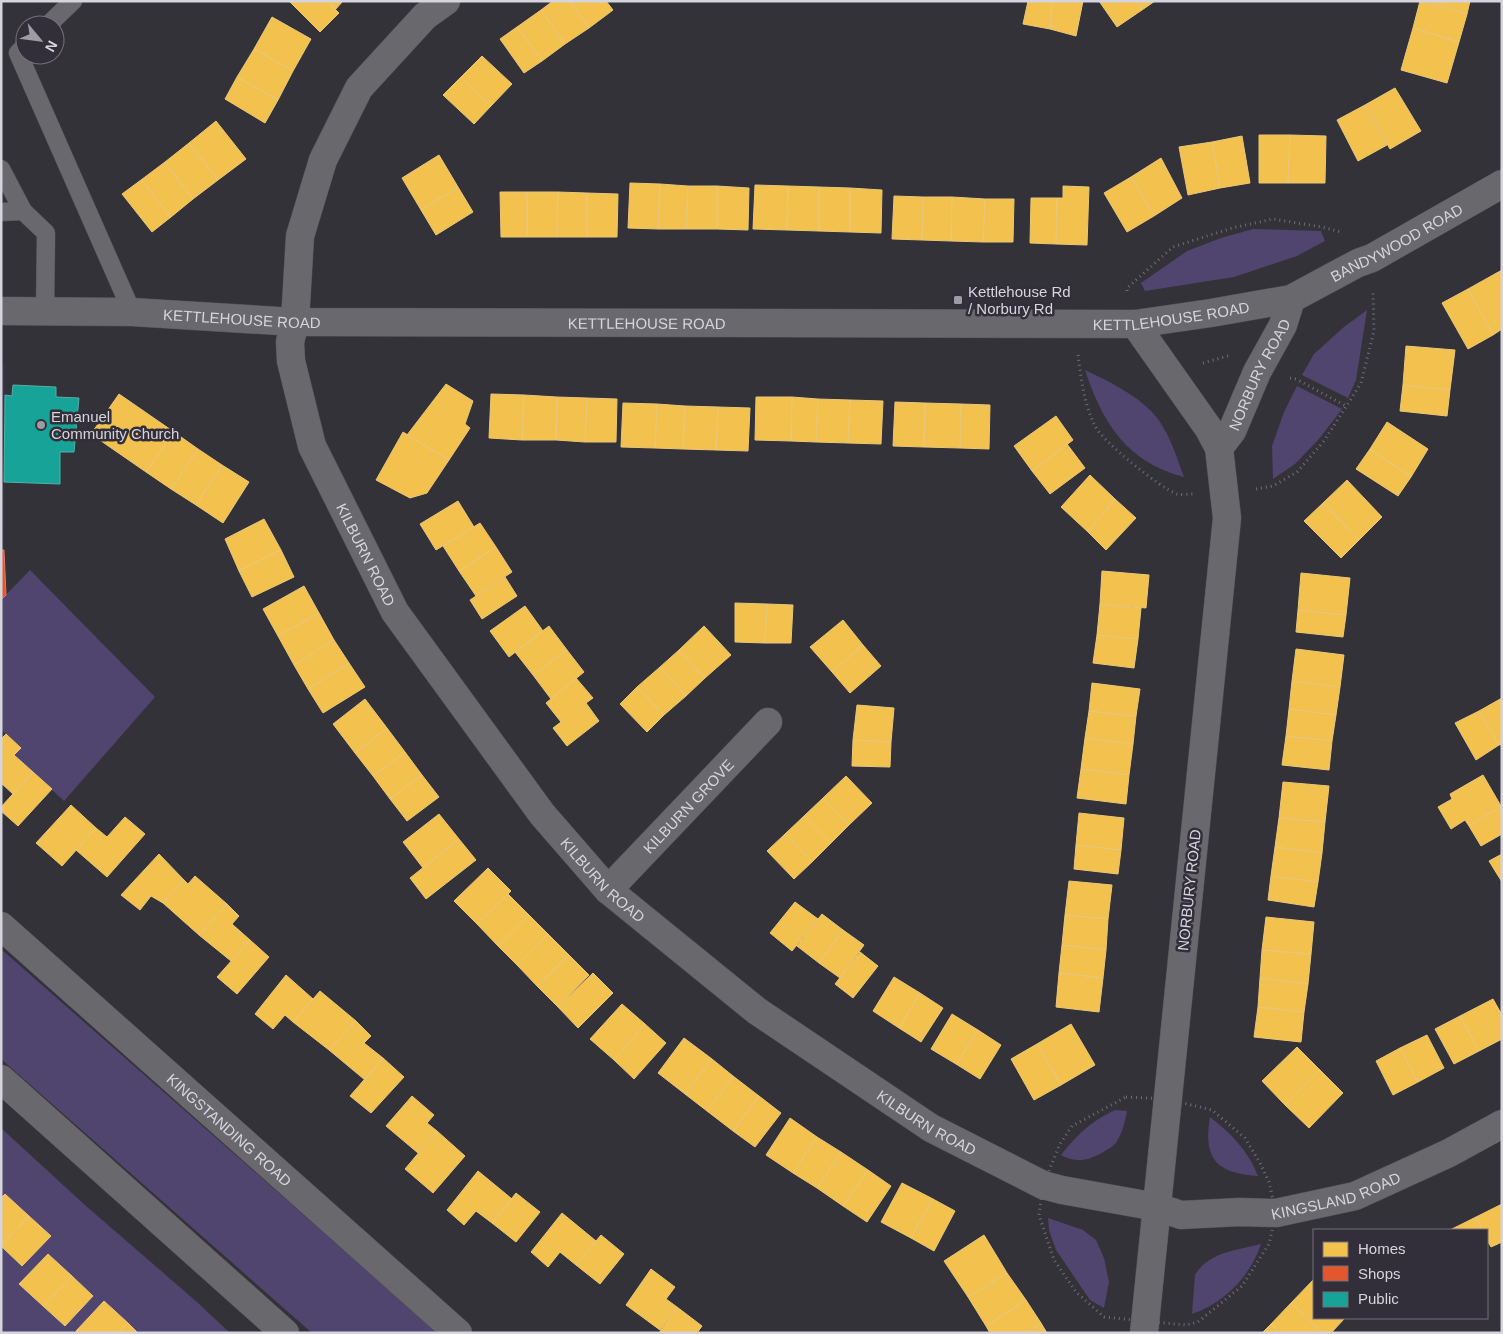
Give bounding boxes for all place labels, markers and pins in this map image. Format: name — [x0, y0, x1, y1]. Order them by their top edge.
place label: Kettlehouse Rd / Norbury Rd — [968, 283, 1071, 317]
marker: Kettlehouse Rd / Norbury Rd — [952, 294, 964, 306]
place label: Emanuel Community Church — [51, 408, 179, 442]
marker: Emanuel Community Church — [35, 419, 47, 431]

